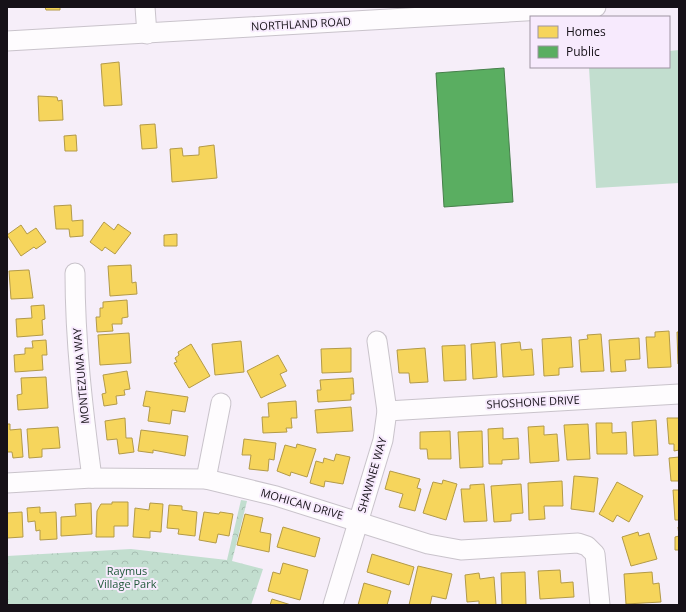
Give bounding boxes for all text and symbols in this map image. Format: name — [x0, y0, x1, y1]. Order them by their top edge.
street label: NORTHLAND ROAD — [251, 13, 351, 34]
legend — [530, 16, 670, 68]
text: Homes — [566, 23, 606, 40]
text: Public — [566, 43, 600, 60]
street label: MONTEZUMA WAY — [69, 327, 92, 425]
street label: SHOSHONE DRIVE — [486, 392, 580, 411]
street label: SHAWNEE WAY — [354, 435, 390, 514]
street label: MOHICAN DRIVE — [259, 485, 345, 522]
park label: Raymus Village Park — [97, 563, 157, 591]

